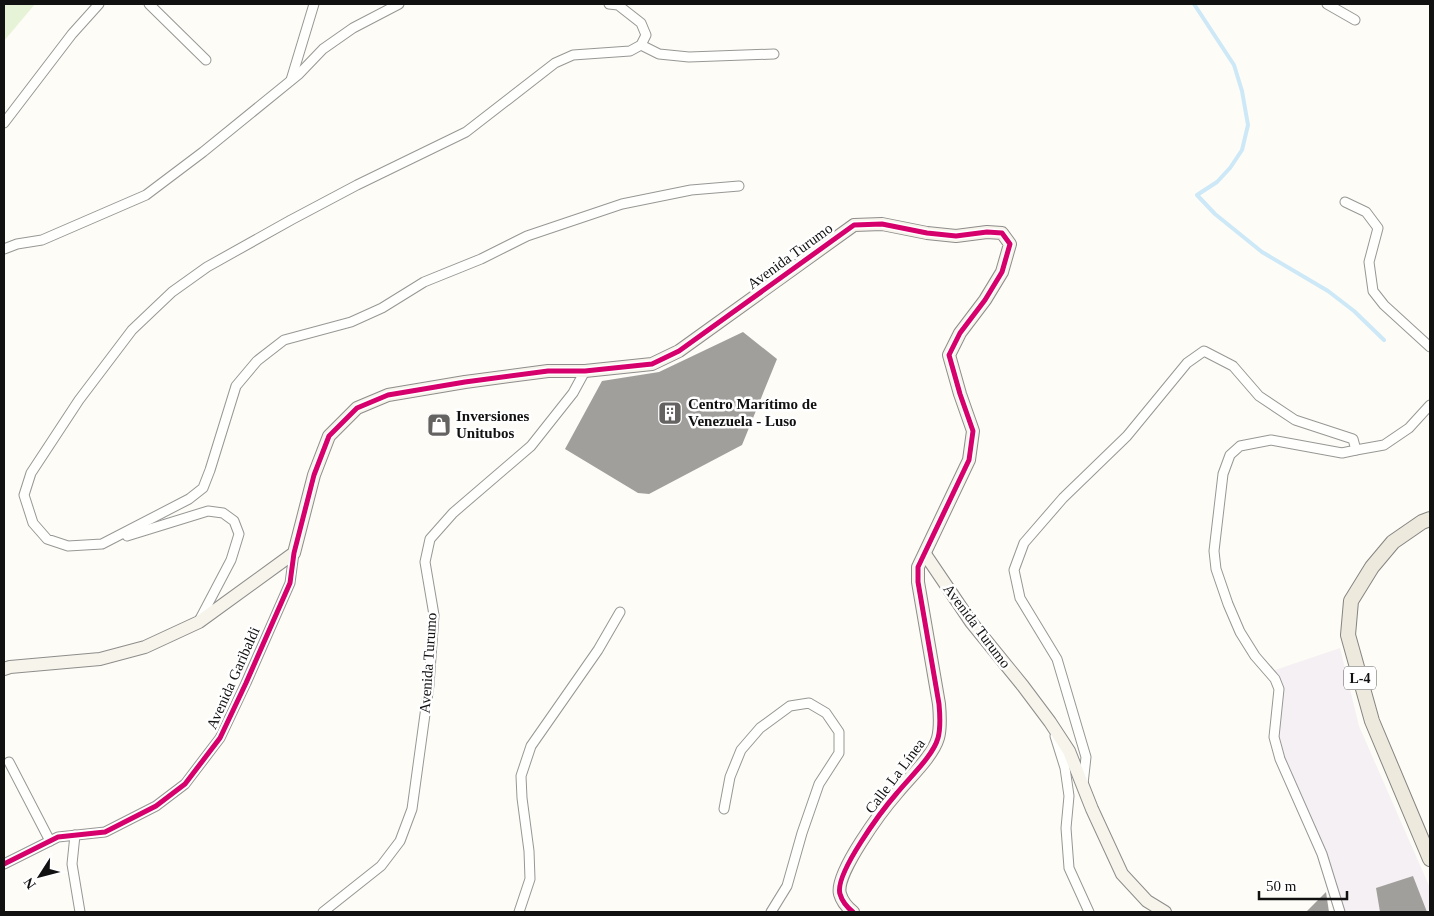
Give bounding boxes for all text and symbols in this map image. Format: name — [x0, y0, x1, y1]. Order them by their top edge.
street label: Avenida Turumo — [744, 220, 836, 292]
place label: Centro Marítimo de Venezuela - Luso — [688, 396, 817, 429]
building icon: Centro Marítimo de Venezuela - Luso — [657, 400, 683, 426]
place label: Inversiones Unitubos — [456, 408, 530, 441]
shop icon: Inversiones Unitubos — [426, 412, 452, 438]
street label: Avenida Turumo — [940, 581, 1014, 671]
street label: Avenida Turumo — [416, 612, 440, 714]
street label: Avenida Garibaldi — [203, 624, 263, 732]
road number: L-4 — [1344, 666, 1376, 690]
street label: Calle La Línea — [862, 735, 928, 816]
north arrow — [15, 851, 65, 901]
scale bar — [1259, 868, 1346, 900]
text: N — [21, 875, 39, 892]
text: 50 m — [1266, 878, 1297, 894]

